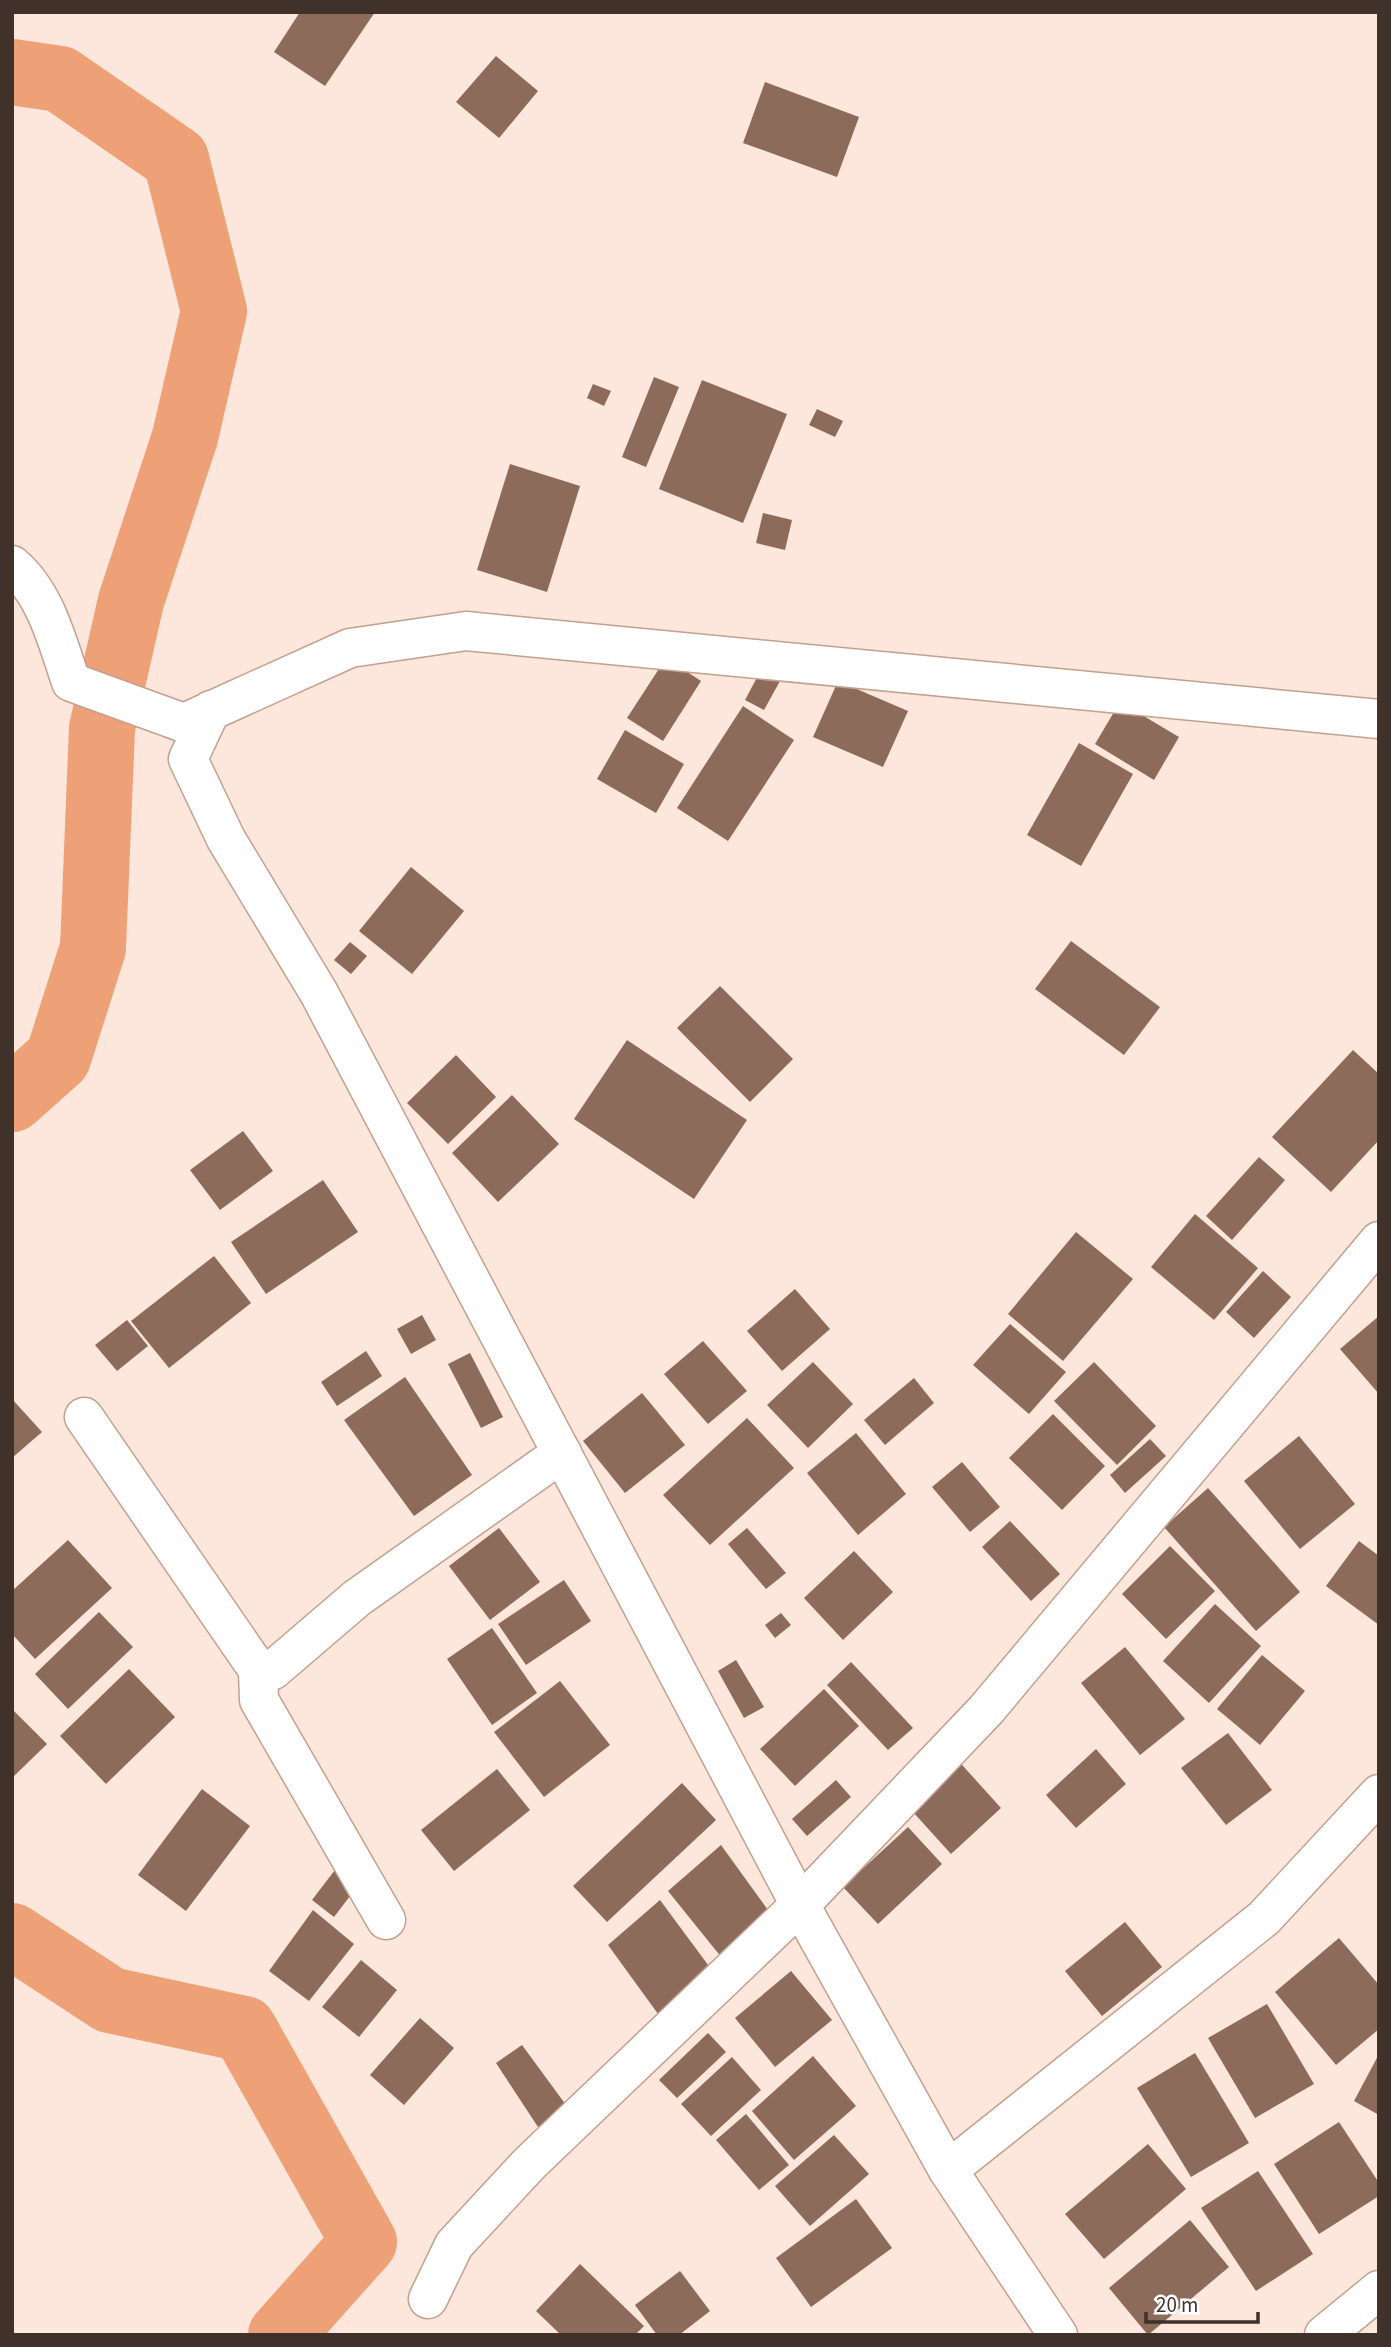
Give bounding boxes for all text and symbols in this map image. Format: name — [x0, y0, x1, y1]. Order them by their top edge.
scale bar — [1146, 2280, 1258, 2324]
text: 20 m — [1156, 2290, 1198, 2320]

